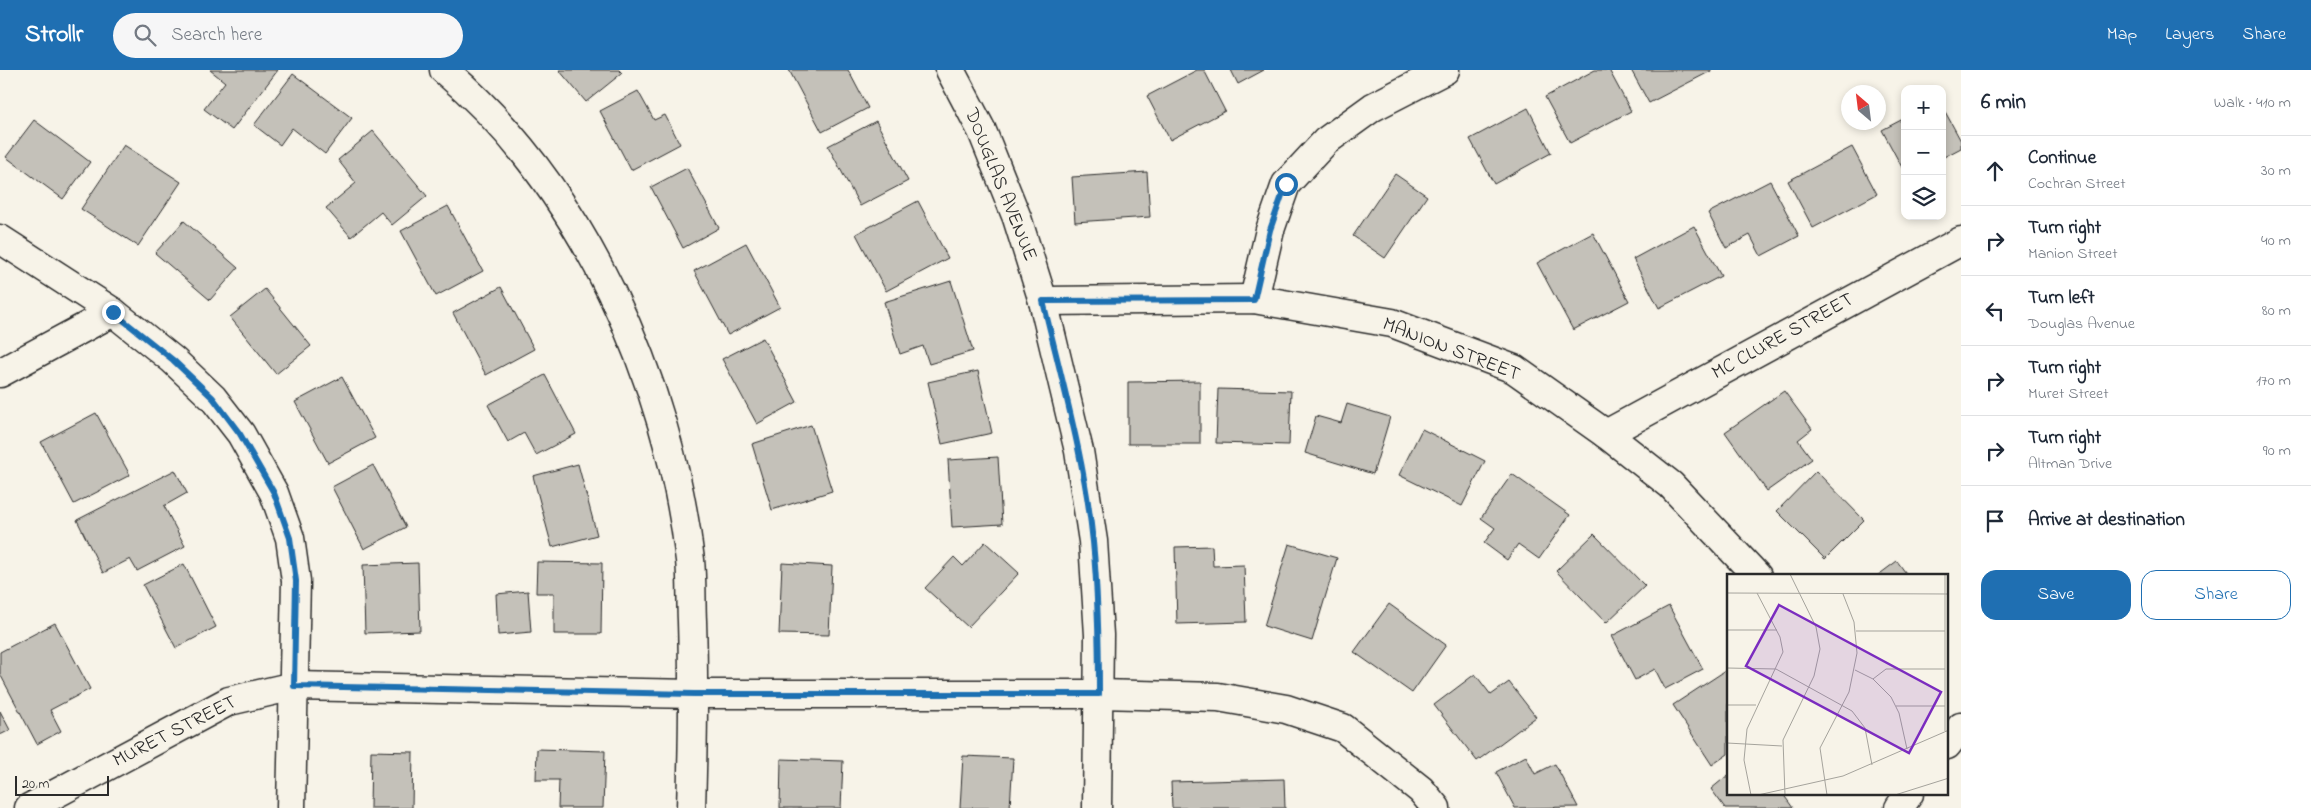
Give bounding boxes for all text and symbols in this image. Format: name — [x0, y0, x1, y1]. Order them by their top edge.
search box — [113, 13, 463, 58]
text: Strollr — [25, 18, 83, 53]
icon: search — [131, 21, 159, 49]
text: Search here — [171, 22, 262, 49]
text: Map — [2107, 22, 2137, 48]
text: Layers — [2165, 22, 2215, 48]
text: Share — [2243, 22, 2286, 48]
north arrow — [1841, 85, 1886, 130]
map controls — [1901, 85, 1946, 220]
button: + — [1901, 85, 1946, 130]
text: 6 min — [1981, 88, 2026, 118]
text: Walk · 410 m — [2214, 91, 2291, 115]
street label: DOUGLAS AVENUE — [956, 103, 1044, 266]
button: − — [1901, 130, 1946, 175]
text: Continue — [2028, 145, 2096, 172]
icon: ahead — [1981, 157, 2009, 185]
text: 30 m — [2261, 159, 2291, 183]
text: Cochran Street — [2028, 172, 2126, 196]
route start — [1275, 173, 1298, 196]
button: layers — [1901, 175, 1946, 220]
text: Turn right — [2028, 215, 2101, 242]
icon: right — [1981, 227, 2009, 255]
text: 40 m — [2261, 229, 2291, 253]
text: Manion Street — [2028, 242, 2118, 266]
text: Turn left — [2028, 285, 2095, 312]
street label: MC CLURE STREET — [1707, 286, 1859, 388]
icon: left — [1981, 297, 2009, 325]
text: 80 m — [2262, 299, 2291, 323]
route end — [102, 301, 125, 324]
street label: MANION STREET — [1378, 310, 1524, 390]
text: Douglas Avenue — [2028, 312, 2135, 336]
text: Turn right — [2028, 355, 2101, 382]
icon: right — [1981, 367, 2009, 395]
text: 170 m — [2256, 369, 2291, 393]
text: Muret Street — [2028, 382, 2109, 406]
text: Turn right — [2028, 425, 2101, 452]
icon: right — [1981, 437, 2009, 465]
text: 90 m — [2263, 439, 2291, 463]
text: Altman Drive — [2028, 452, 2112, 476]
icon: arrive — [1981, 507, 2009, 535]
text: Arrive at destination — [2028, 507, 2185, 534]
button: Save — [1981, 570, 2131, 620]
button: Share — [2141, 570, 2291, 620]
inset map — [1727, 574, 1948, 796]
street label: MURET STREET — [108, 688, 242, 776]
scale bar — [15, 773, 109, 796]
text: 20 m — [22, 774, 49, 795]

